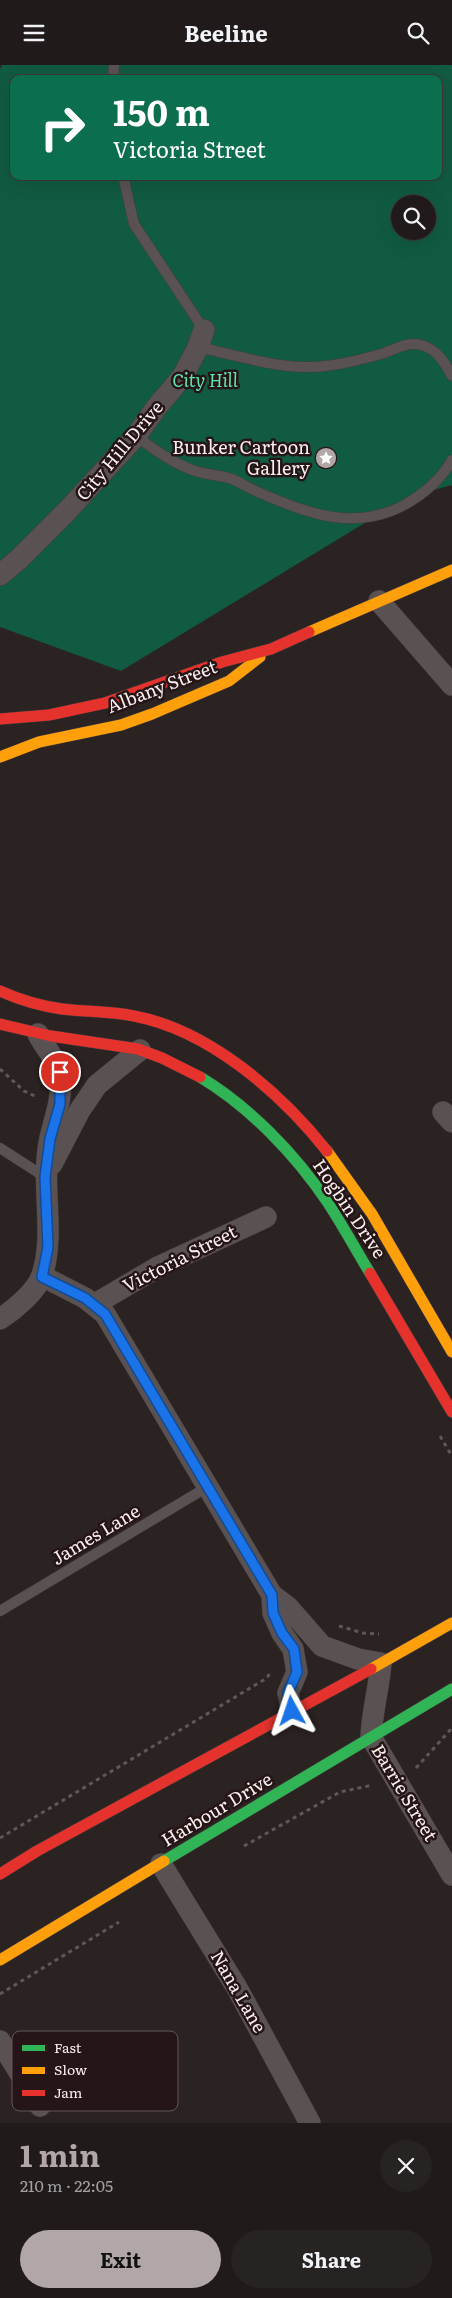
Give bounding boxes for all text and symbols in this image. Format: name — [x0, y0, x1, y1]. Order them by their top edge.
text: Beeline — [184, 16, 268, 49]
icon: menu — [20, 19, 48, 47]
icon: search — [404, 19, 432, 47]
text: 150 m — [113, 85, 210, 137]
icon: right — [30, 95, 95, 160]
text: Victoria Street — [113, 132, 266, 165]
map controls — [391, 195, 436, 240]
button: search — [391, 195, 436, 240]
park label: City Hill — [172, 366, 239, 393]
street label: City Hill Drive — [69, 394, 169, 506]
place label: Bunker Cartoon Gallery — [172, 433, 311, 481]
place icon: Bunker Cartoon Gallery — [314, 446, 338, 470]
street label: Albany Street — [102, 652, 221, 719]
pin — [39, 1051, 81, 1093]
icon: arrive — [46, 1058, 74, 1086]
street label: Hogbin Drive — [307, 1153, 394, 1263]
street label: Victoria Street — [118, 1217, 242, 1298]
street label: James Lane — [46, 1497, 145, 1571]
position arrow — [265, 1684, 317, 1736]
street label: Barrie Street — [366, 1739, 445, 1846]
street label: Harbour Drive — [156, 1765, 277, 1852]
street label: Nana Lane — [205, 1945, 274, 2037]
legend — [12, 2031, 178, 2111]
text: Fast — [54, 2037, 82, 2057]
text: Slow — [54, 2059, 87, 2079]
text: Jam — [54, 2082, 83, 2102]
text: 1 min — [20, 2132, 100, 2176]
button: close — [380, 2140, 432, 2192]
text: 210 m · 22:05 — [20, 2173, 113, 2197]
button: Exit — [20, 2230, 221, 2288]
button: Share — [231, 2230, 432, 2288]

